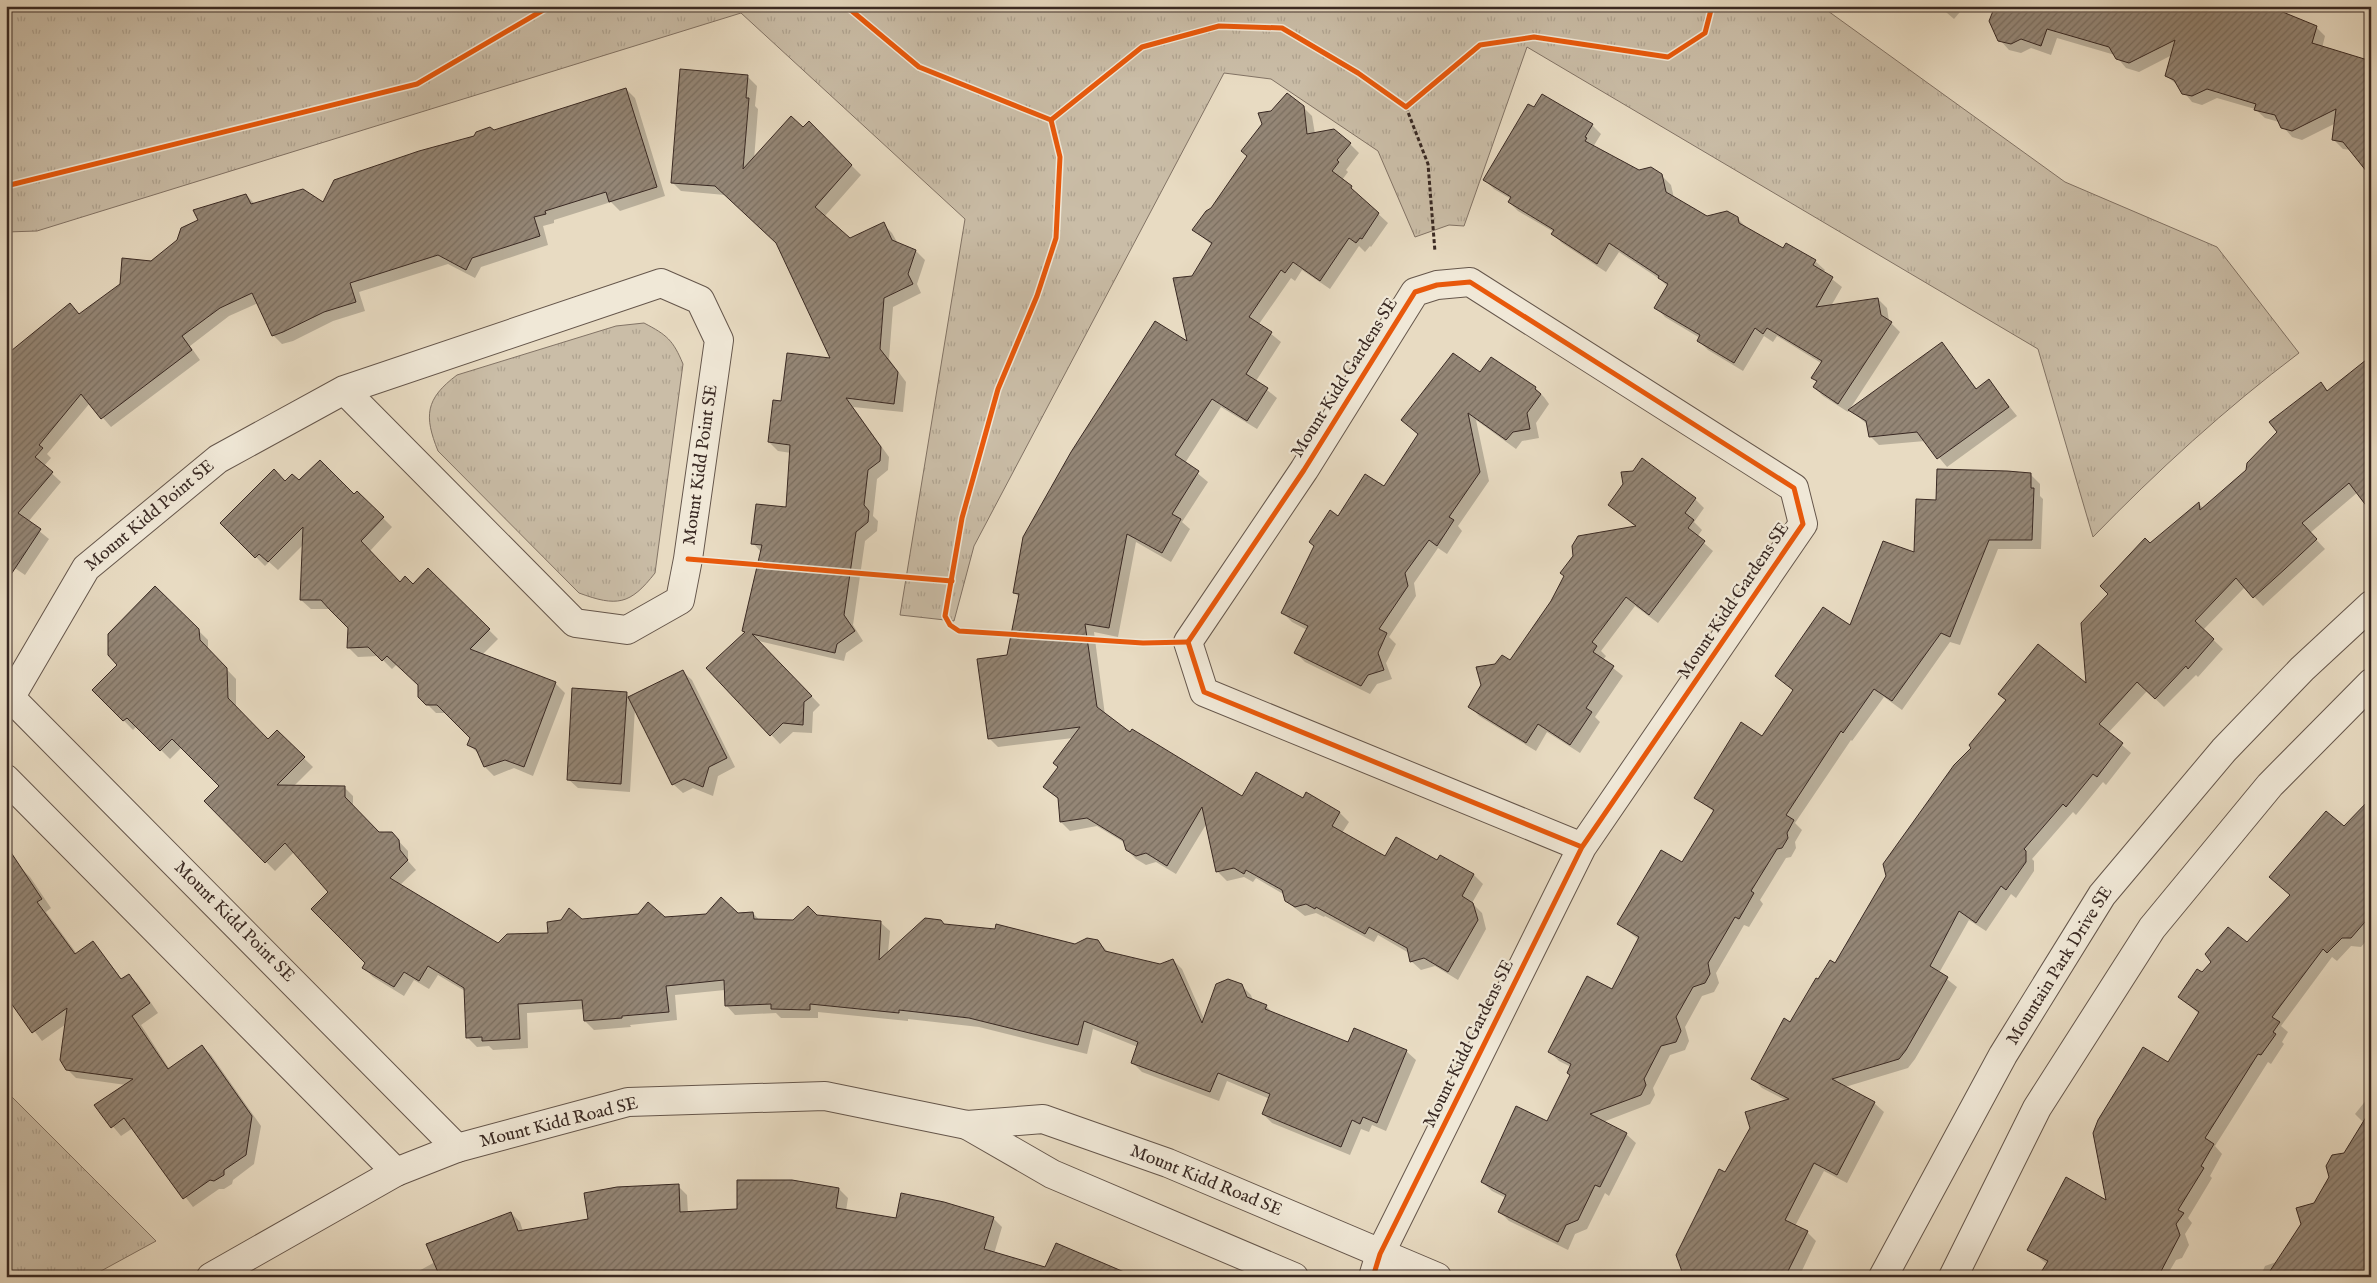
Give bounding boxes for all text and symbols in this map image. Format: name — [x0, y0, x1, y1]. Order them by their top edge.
street label: Mount Kidd Gardens SE — [1286, 294, 1404, 462]
street label: Mount Kidd Point SE — [678, 383, 724, 547]
street label: Mount Kidd Point SE — [81, 455, 219, 577]
street label: Mount Kidd Gardens SE — [1673, 518, 1795, 684]
street label: Mount Kidd Point SE — [169, 857, 299, 987]
street label: Mountain Park Drive SE — [2002, 882, 2118, 1050]
street label: Mount Kidd Gardens SE — [1418, 956, 1520, 1132]
street label: Mount Kidd Road SE — [477, 1092, 641, 1154]
street label: Mount Kidd Road SE — [1126, 1140, 1286, 1222]

